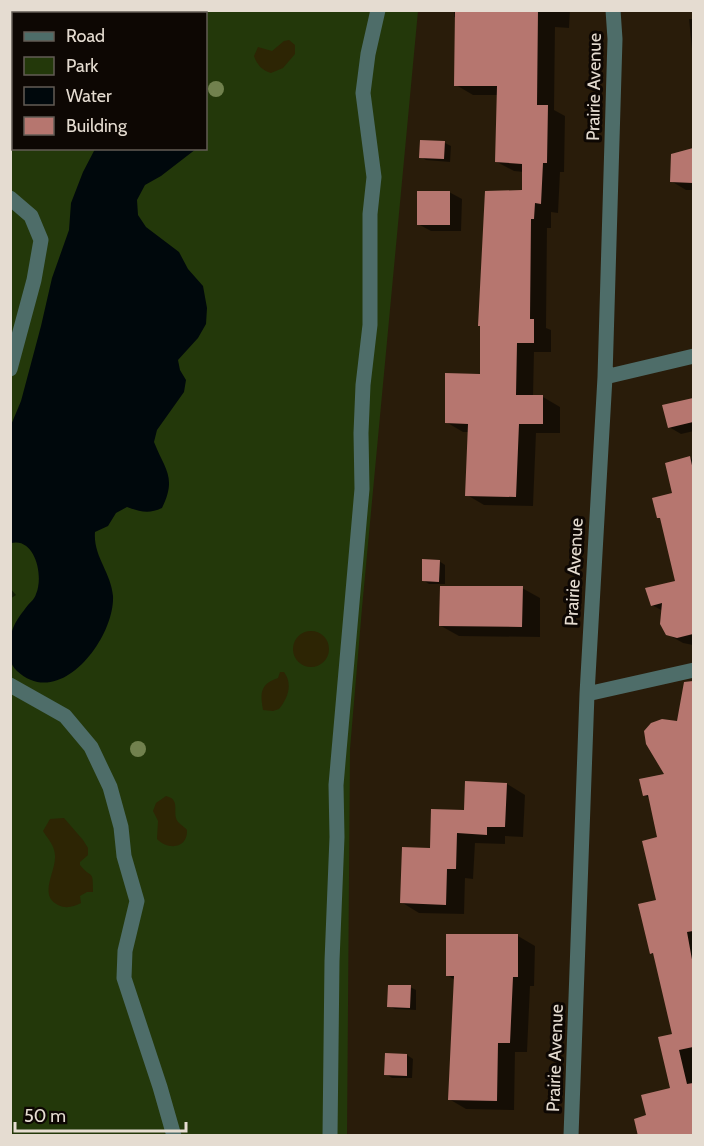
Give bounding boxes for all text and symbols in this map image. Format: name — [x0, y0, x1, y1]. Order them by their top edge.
legend — [12, 12, 207, 150]
text: Road — [66, 25, 105, 47]
street label: Prairie Avenue — [582, 33, 606, 141]
text: Park — [66, 55, 99, 77]
text: Water — [66, 85, 112, 107]
text: Building — [66, 115, 128, 137]
street label: Prairie Avenue — [560, 517, 588, 627]
street label: Prairie Avenue — [542, 1004, 568, 1112]
scale bar — [15, 1095, 186, 1133]
text: 50 m — [24, 1105, 66, 1127]

